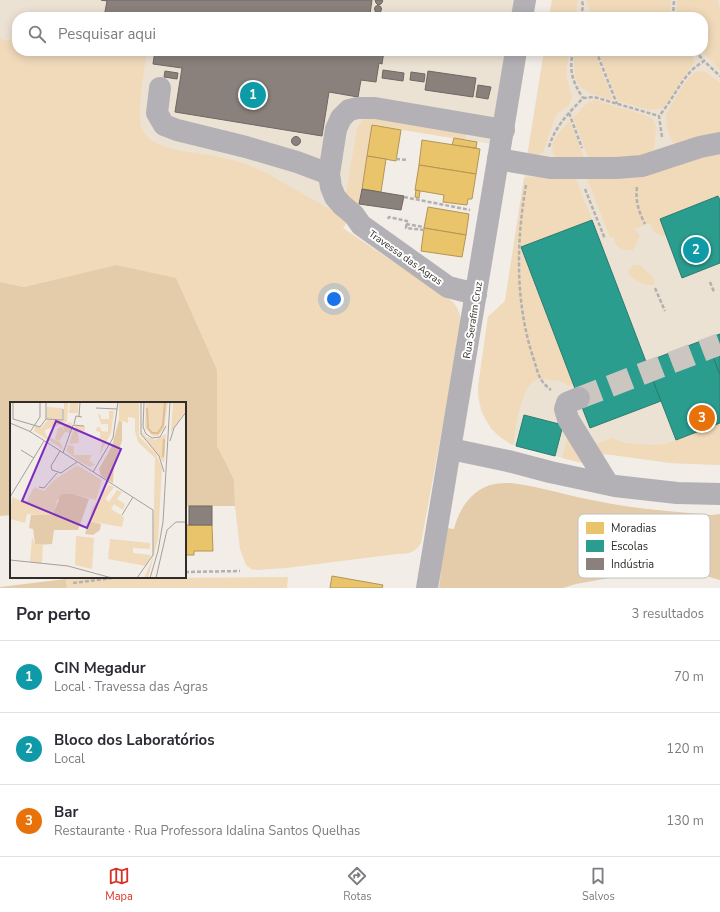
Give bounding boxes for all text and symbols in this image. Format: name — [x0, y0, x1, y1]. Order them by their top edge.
search box — [12, 12, 708, 56]
icon: search — [26, 23, 48, 45]
text: Pesquisar aqui — [58, 24, 156, 44]
pin: 1 — [240, 80, 266, 110]
street label: Travessa das Agras — [366, 227, 445, 289]
pin: 2 — [683, 235, 709, 265]
street label: Rua Serafim Cruz — [460, 280, 486, 360]
your location — [324, 289, 344, 309]
inset map — [10, 402, 186, 578]
pin: 3 — [689, 403, 715, 433]
legend — [578, 514, 710, 578]
text: Moradias — [611, 521, 656, 536]
text: Escolas — [611, 539, 648, 554]
text: Indústria — [611, 557, 654, 572]
text: Por perto — [16, 603, 91, 626]
text: 3 resultados — [632, 605, 704, 623]
text: CIN Megadur — [54, 658, 146, 678]
text: 1 — [25, 668, 33, 686]
text: 70 m — [674, 668, 704, 686]
text: Local · Travessa das Agras — [54, 678, 208, 696]
text: Bloco dos Laboratórios — [54, 730, 215, 750]
text: 2 — [25, 740, 33, 758]
text: 120 m — [666, 740, 704, 758]
text: Local — [54, 750, 85, 768]
text: Bar — [54, 802, 78, 822]
text: 3 — [25, 812, 33, 830]
text: 130 m — [666, 812, 704, 830]
text: Restaurante · Rua Professora Idalina Santos Quelhas — [54, 822, 360, 840]
tab: Mapa — [105, 865, 133, 904]
tab: Rotas — [343, 865, 372, 904]
tab: Salvos — [582, 865, 615, 904]

